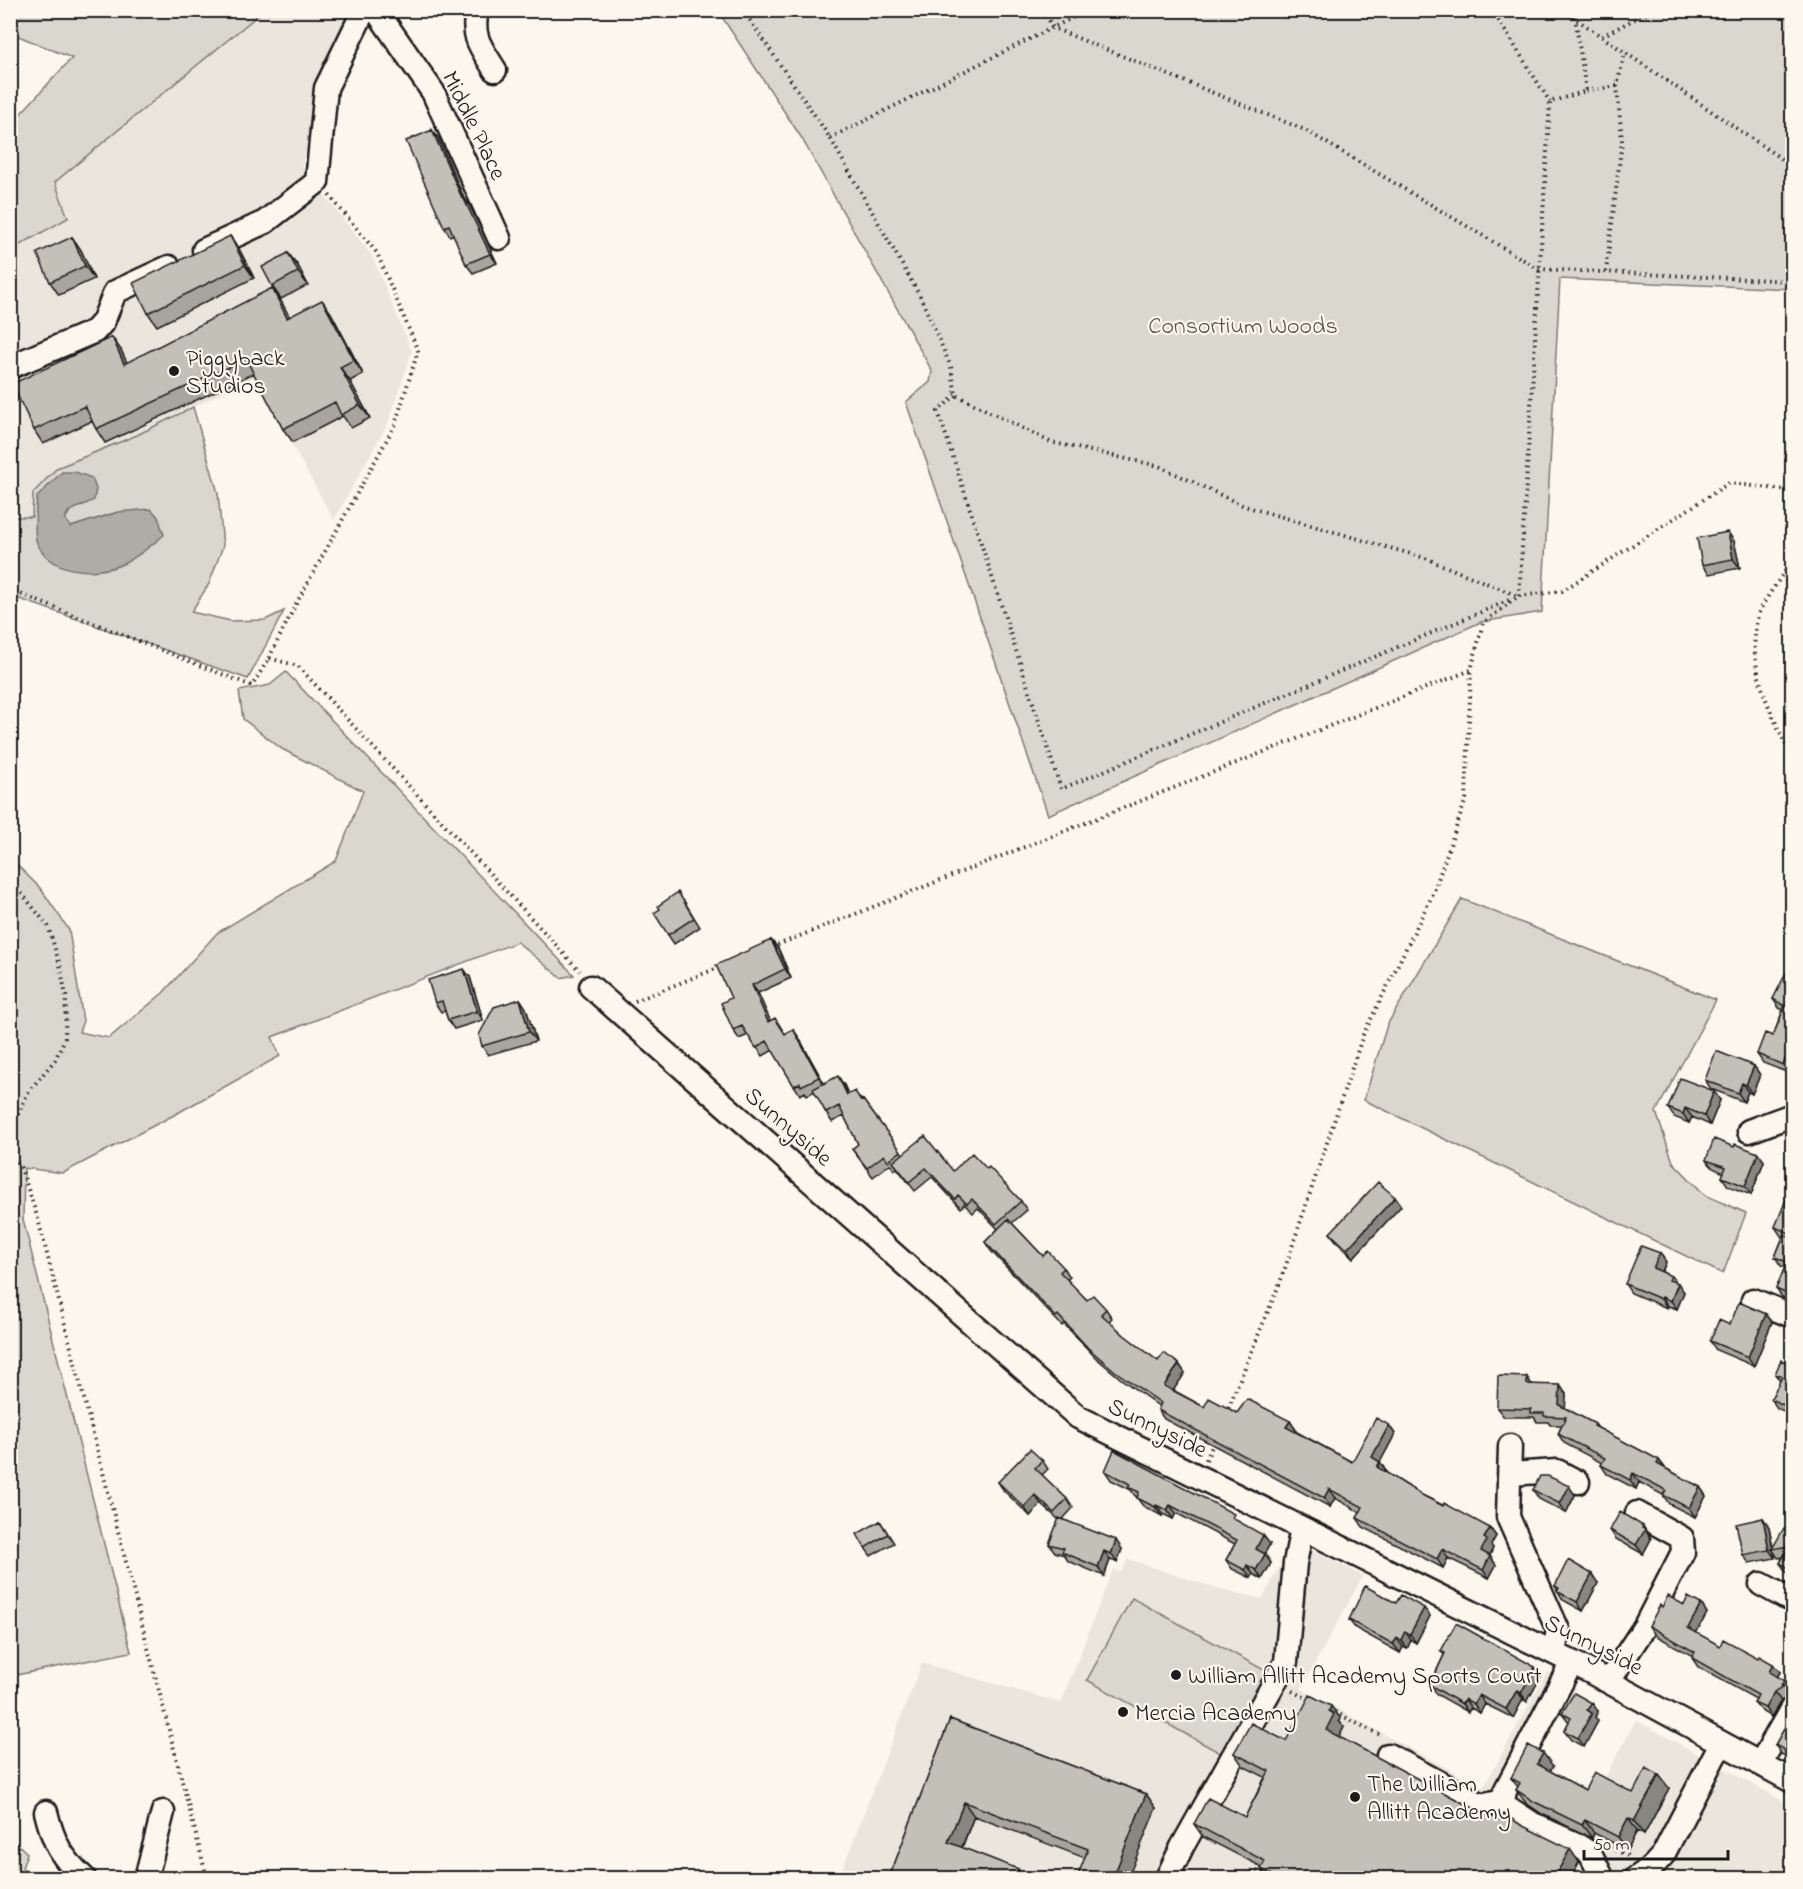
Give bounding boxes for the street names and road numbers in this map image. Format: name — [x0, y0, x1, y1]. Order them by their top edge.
street label: Middle Place — [431, 66, 514, 187]
street label: Sunnyside — [735, 1080, 839, 1177]
street label: Sunnyside — [1101, 1390, 1213, 1469]
street label: Sunnyside — [1537, 1606, 1649, 1687]

